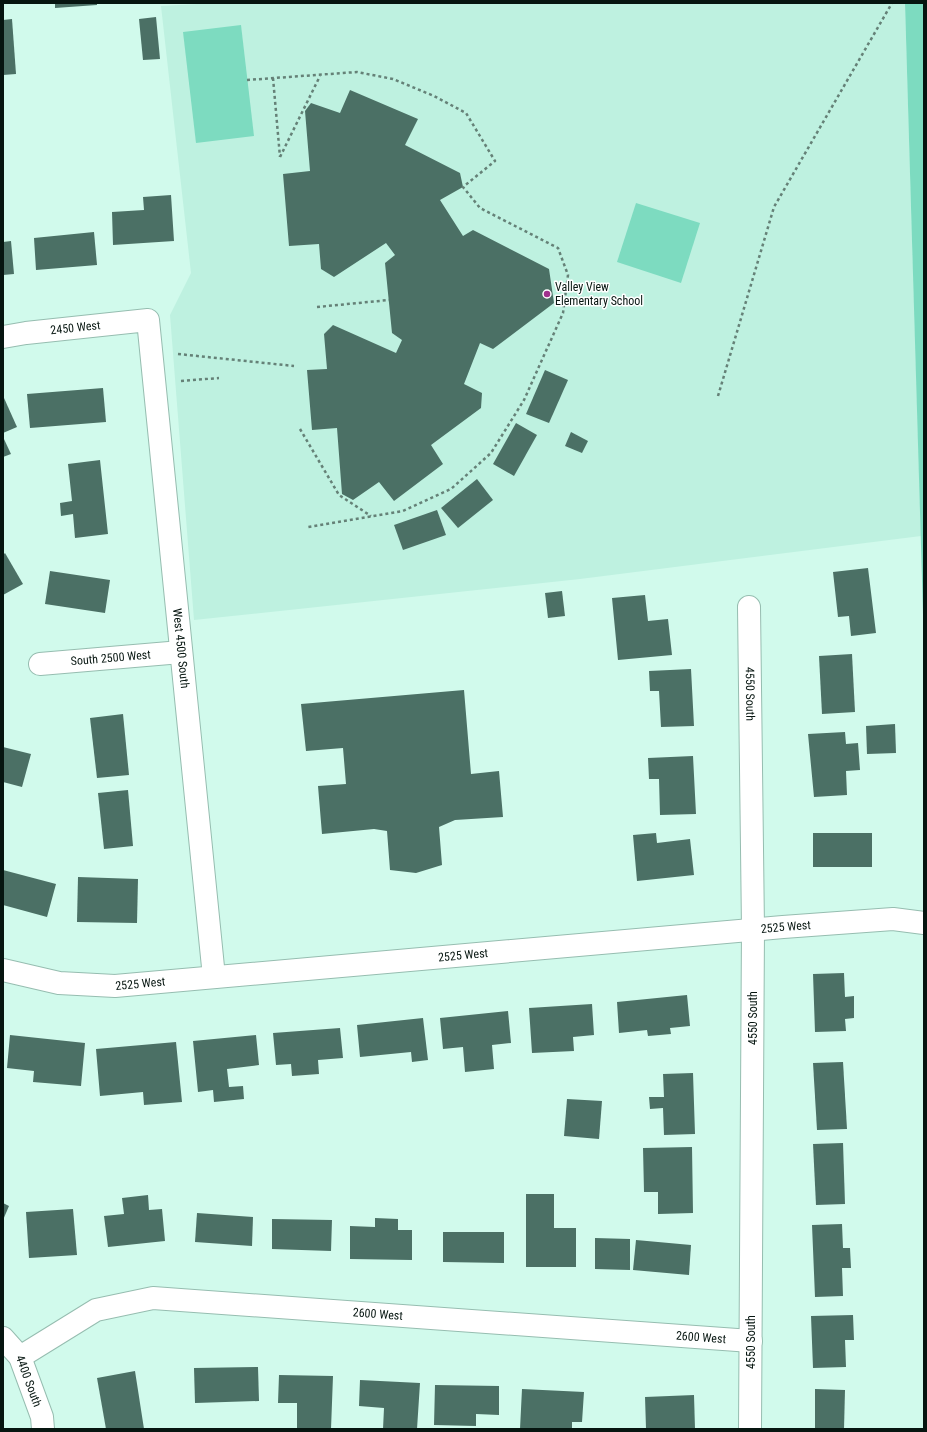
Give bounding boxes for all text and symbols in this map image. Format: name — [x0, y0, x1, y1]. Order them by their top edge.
place label: Valley View Elementary School — [555, 280, 643, 308]
marker: Valley View Elementary School — [542, 289, 552, 299]
street label: 2450 West — [50, 318, 101, 337]
street label: West 4500 South — [170, 608, 192, 689]
street label: South 2500 West — [70, 648, 152, 668]
street label: 4550 South — [743, 667, 757, 721]
street label: 2525 West — [760, 918, 812, 936]
street label: 2525 West — [437, 946, 489, 964]
street label: 2525 West — [115, 975, 166, 993]
street label: 4550 South — [746, 991, 760, 1045]
street label: 2600 West — [352, 1305, 404, 1323]
street label: 4550 South — [744, 1315, 758, 1369]
street label: 2600 West — [675, 1329, 727, 1346]
street label: 4400 South — [13, 1353, 45, 1409]

